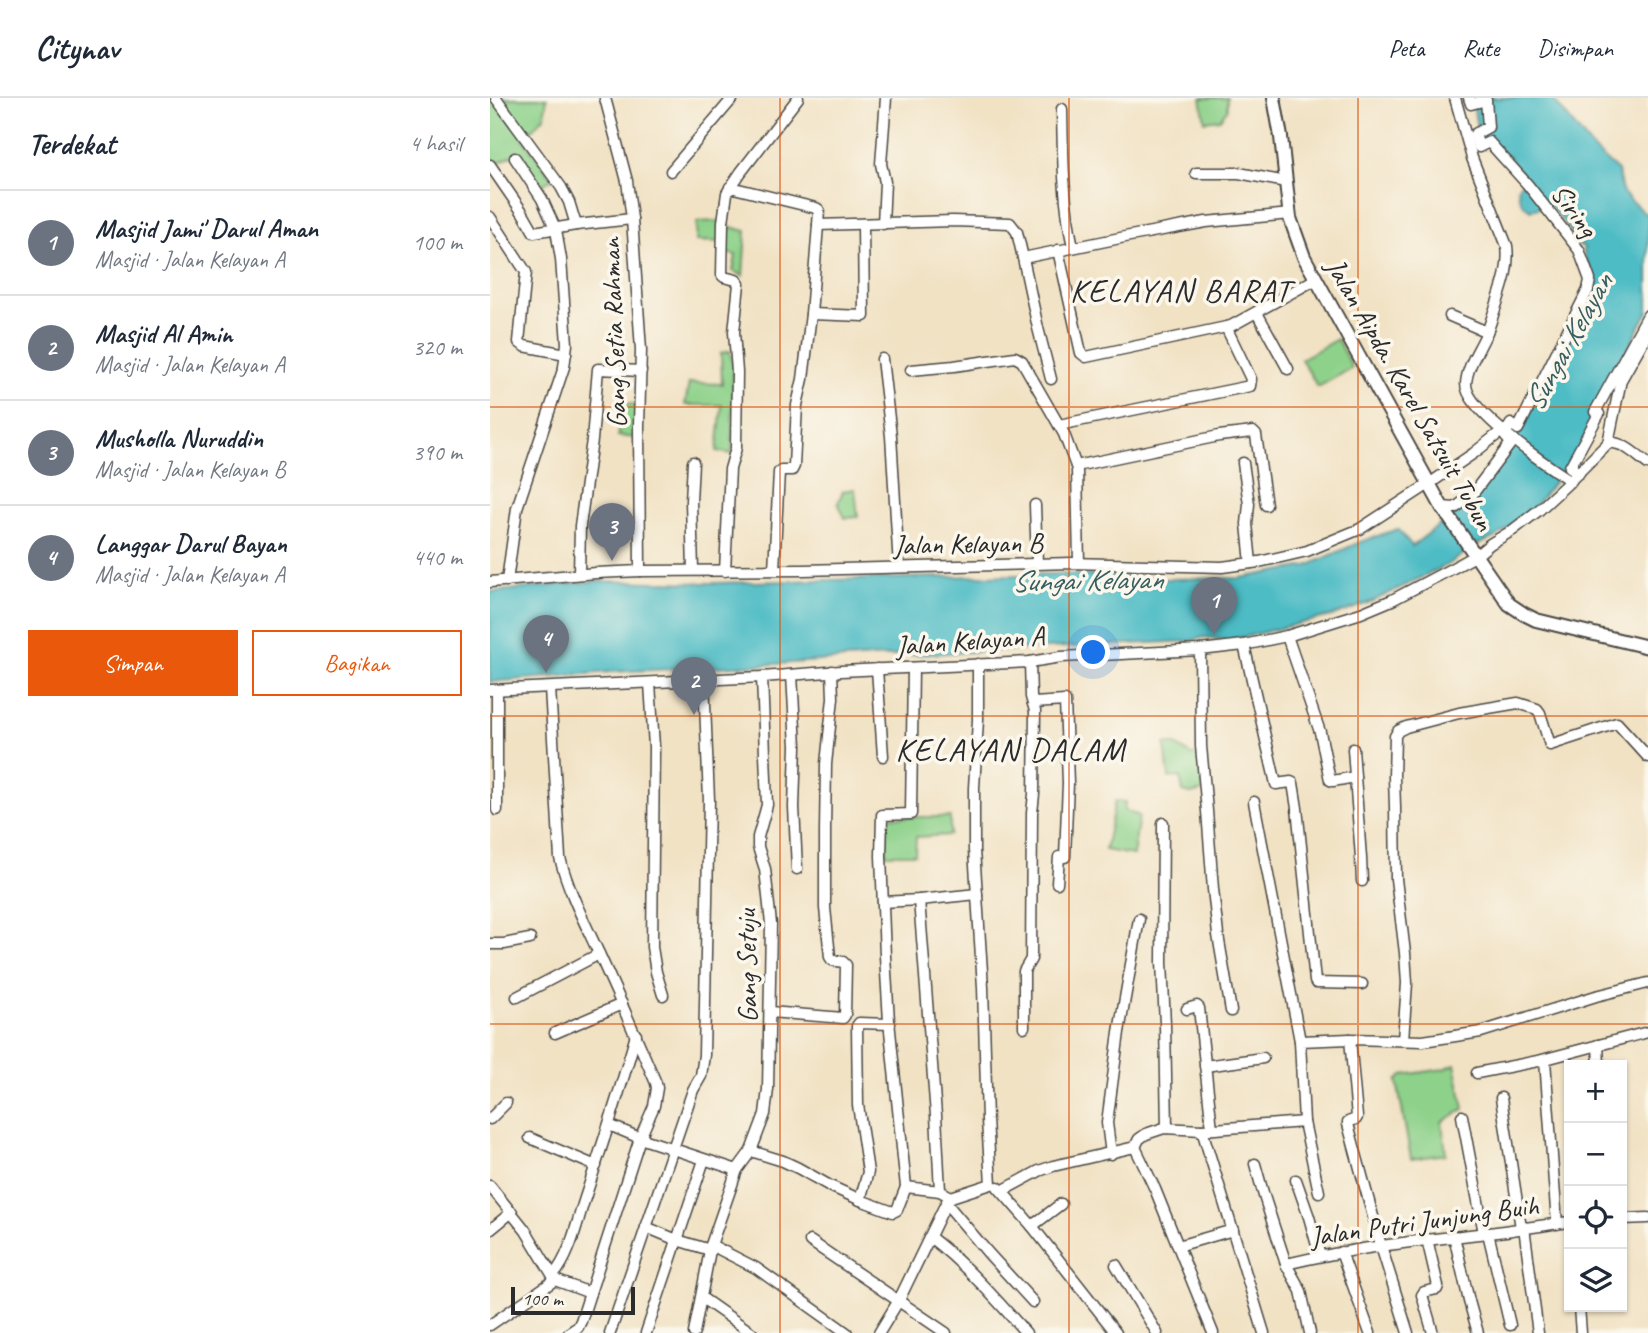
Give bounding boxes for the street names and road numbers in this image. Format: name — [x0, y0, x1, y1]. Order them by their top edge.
street label: Siring — [1544, 177, 1607, 245]
street label: Gang Setia Rahman — [593, 236, 634, 429]
street label: Jalan Aipda. Karel Satsuit Tubun — [1317, 250, 1504, 538]
street label: Jalan Kelayan B — [891, 525, 1045, 562]
street label: Jalan Kelayan A — [893, 618, 1047, 663]
street label: Gang Setuju — [728, 907, 765, 1023]
street label: Jalan Putri Junjung Buih — [1306, 1187, 1541, 1254]

